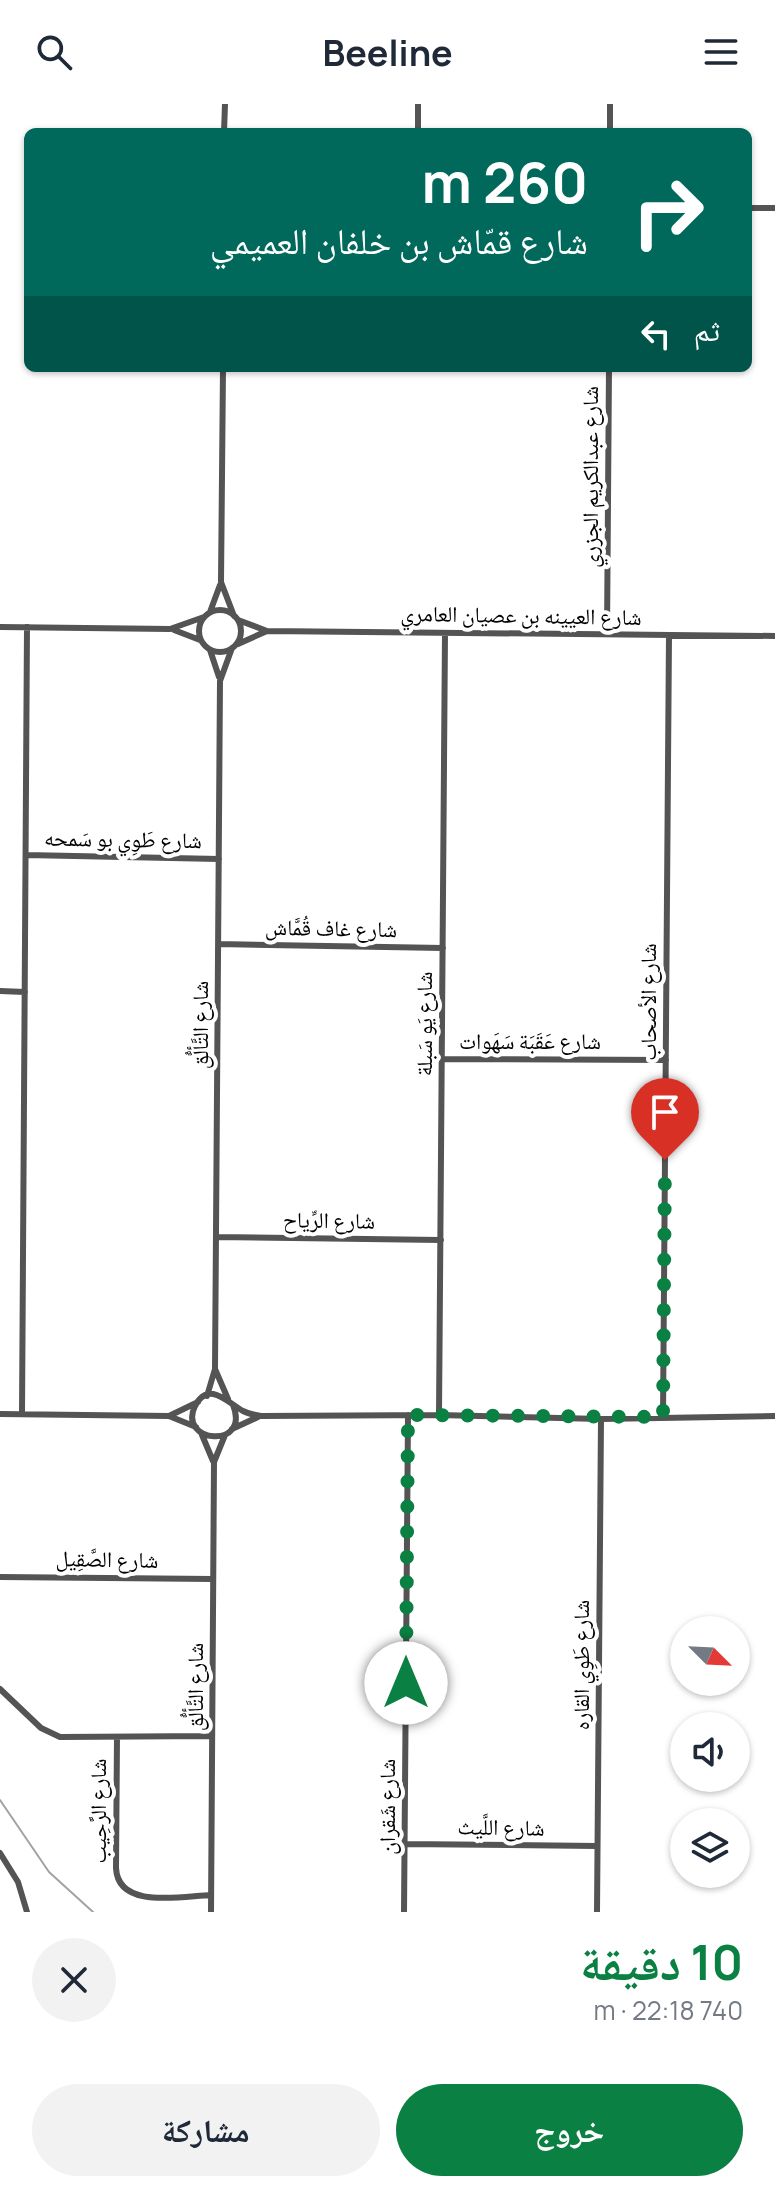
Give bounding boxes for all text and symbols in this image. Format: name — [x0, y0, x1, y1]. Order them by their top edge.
text: Beeline — [322, 28, 453, 77]
icon: search — [32, 30, 76, 74]
icon: menu — [699, 30, 743, 74]
text: 260 m — [421, 143, 588, 220]
icon: right — [616, 160, 720, 264]
text: شارع قمّاش بن خلفان العميمي — [210, 216, 588, 265]
text: ثم — [694, 309, 720, 350]
icon: left — [634, 312, 678, 356]
street label: شارع عبدالكريم الجزري — [575, 386, 608, 568]
street label: شارع العيينه بن عصيان العامري — [400, 598, 642, 635]
street label: شارع طَوِي بو سَمحه — [44, 823, 202, 858]
street label: شارع غاف قُمَّاش — [265, 912, 397, 944]
street label: شارع الأصحاب — [633, 943, 663, 1061]
street label: شارع يَو سَبلة — [409, 972, 439, 1076]
street label: شارع التَّألُّق — [185, 981, 215, 1069]
street label: شارع عَقَبَة سَهَوات — [459, 1026, 601, 1056]
pin — [631, 1078, 699, 1160]
icon: arrive — [643, 1090, 687, 1134]
street label: شارع الرِّياح — [283, 1204, 375, 1236]
street label: شارع الصَّقِيل — [55, 1543, 159, 1575]
street label: شارع طَوِي القاره — [566, 1600, 599, 1730]
north arrow — [670, 1616, 750, 1696]
map controls — [670, 1616, 750, 1888]
position arrow — [364, 1641, 448, 1725]
street label: شارع التَّألُّق — [180, 1643, 210, 1731]
button: sound — [670, 1712, 750, 1792]
street label: شارع الرَّحِيب — [83, 1759, 113, 1863]
street label: شارع شَقران — [372, 1759, 402, 1855]
button: layers — [670, 1808, 750, 1888]
street label: شارع اللَّيث — [457, 1811, 545, 1843]
text: 10 دقيقة — [580, 1929, 743, 1994]
button: close — [32, 1938, 116, 2022]
text: 740 m · 22:18 — [594, 1992, 743, 2028]
button: مشاركة — [32, 2084, 380, 2176]
button: خروج — [396, 2084, 743, 2176]

